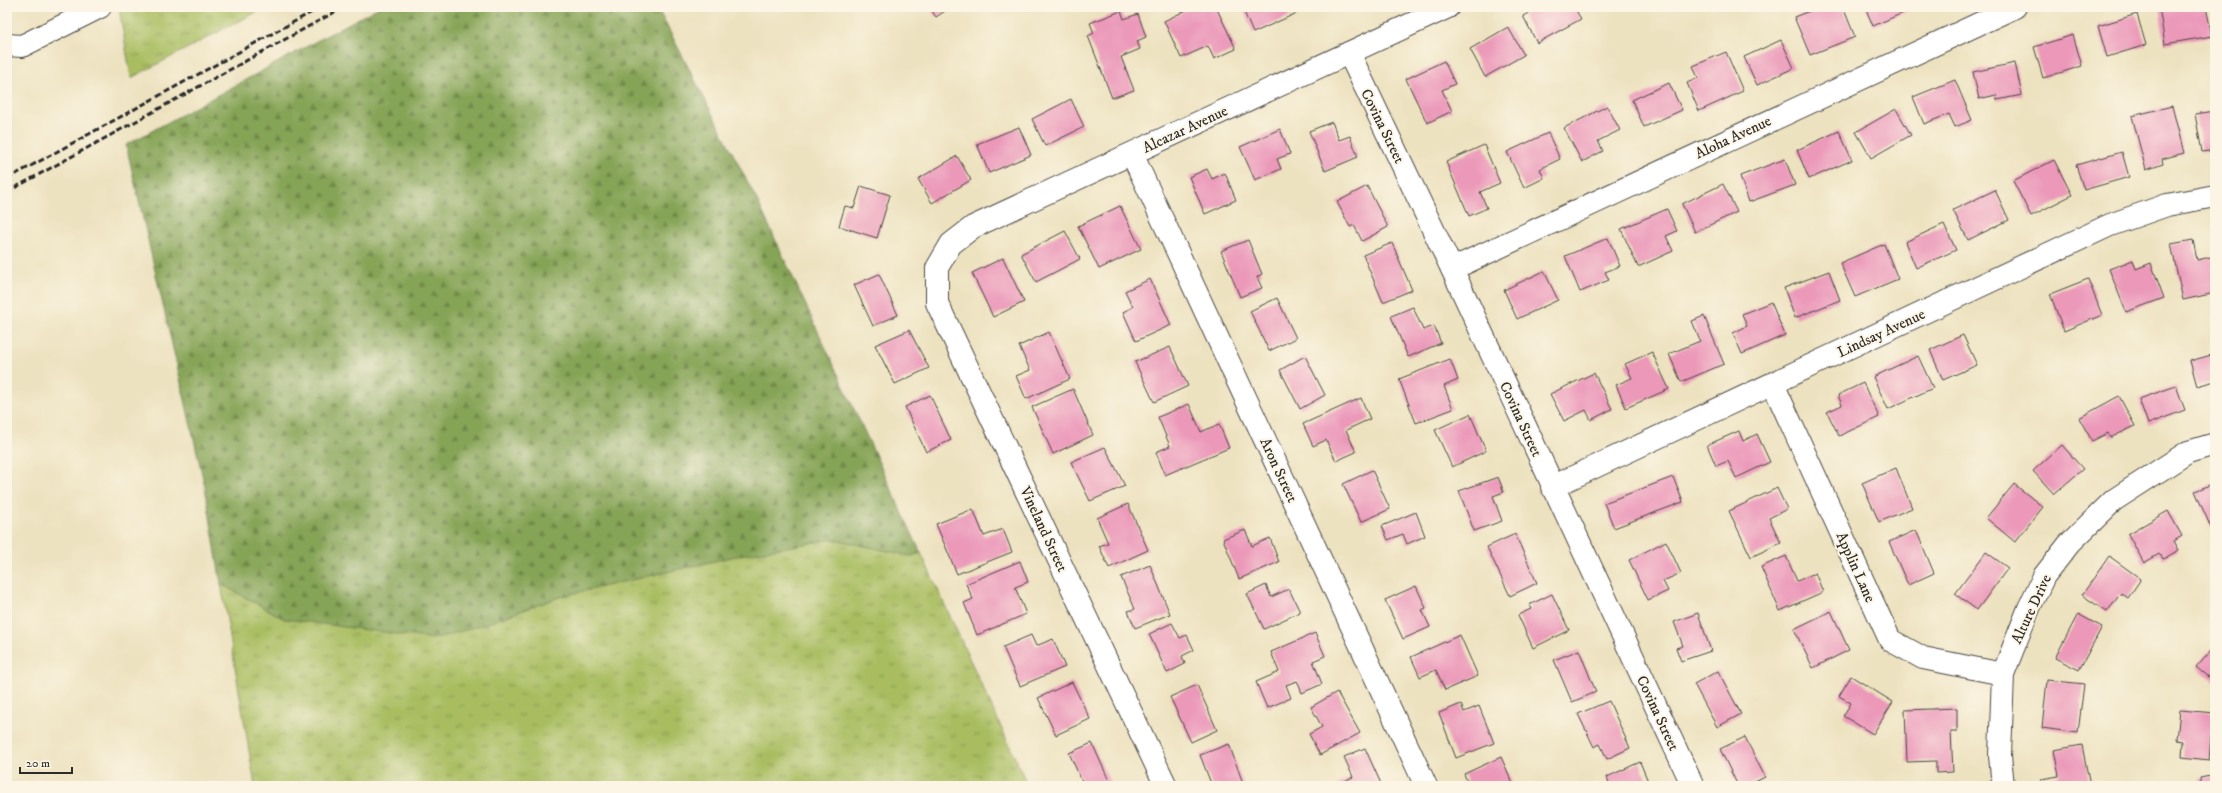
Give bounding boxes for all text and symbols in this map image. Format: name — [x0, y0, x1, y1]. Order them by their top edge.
street label: Covina Street — [1356, 86, 1409, 167]
street label: Alcazar Avenue — [1140, 101, 1231, 157]
street label: Aloha Avenue — [1692, 112, 1774, 163]
street label: Lindsay Avenue — [1834, 305, 1928, 362]
street label: Covina Street — [1495, 379, 1546, 460]
street label: Aron Street — [1255, 435, 1302, 506]
street label: Vineland Street — [1015, 483, 1072, 575]
street label: Applin Lane — [1832, 529, 1880, 605]
street label: Alture Drive — [2007, 571, 2056, 647]
street label: Covina Street — [1632, 673, 1683, 754]
scale bar — [20, 749, 72, 775]
text: 20 m — [26, 756, 50, 771]

